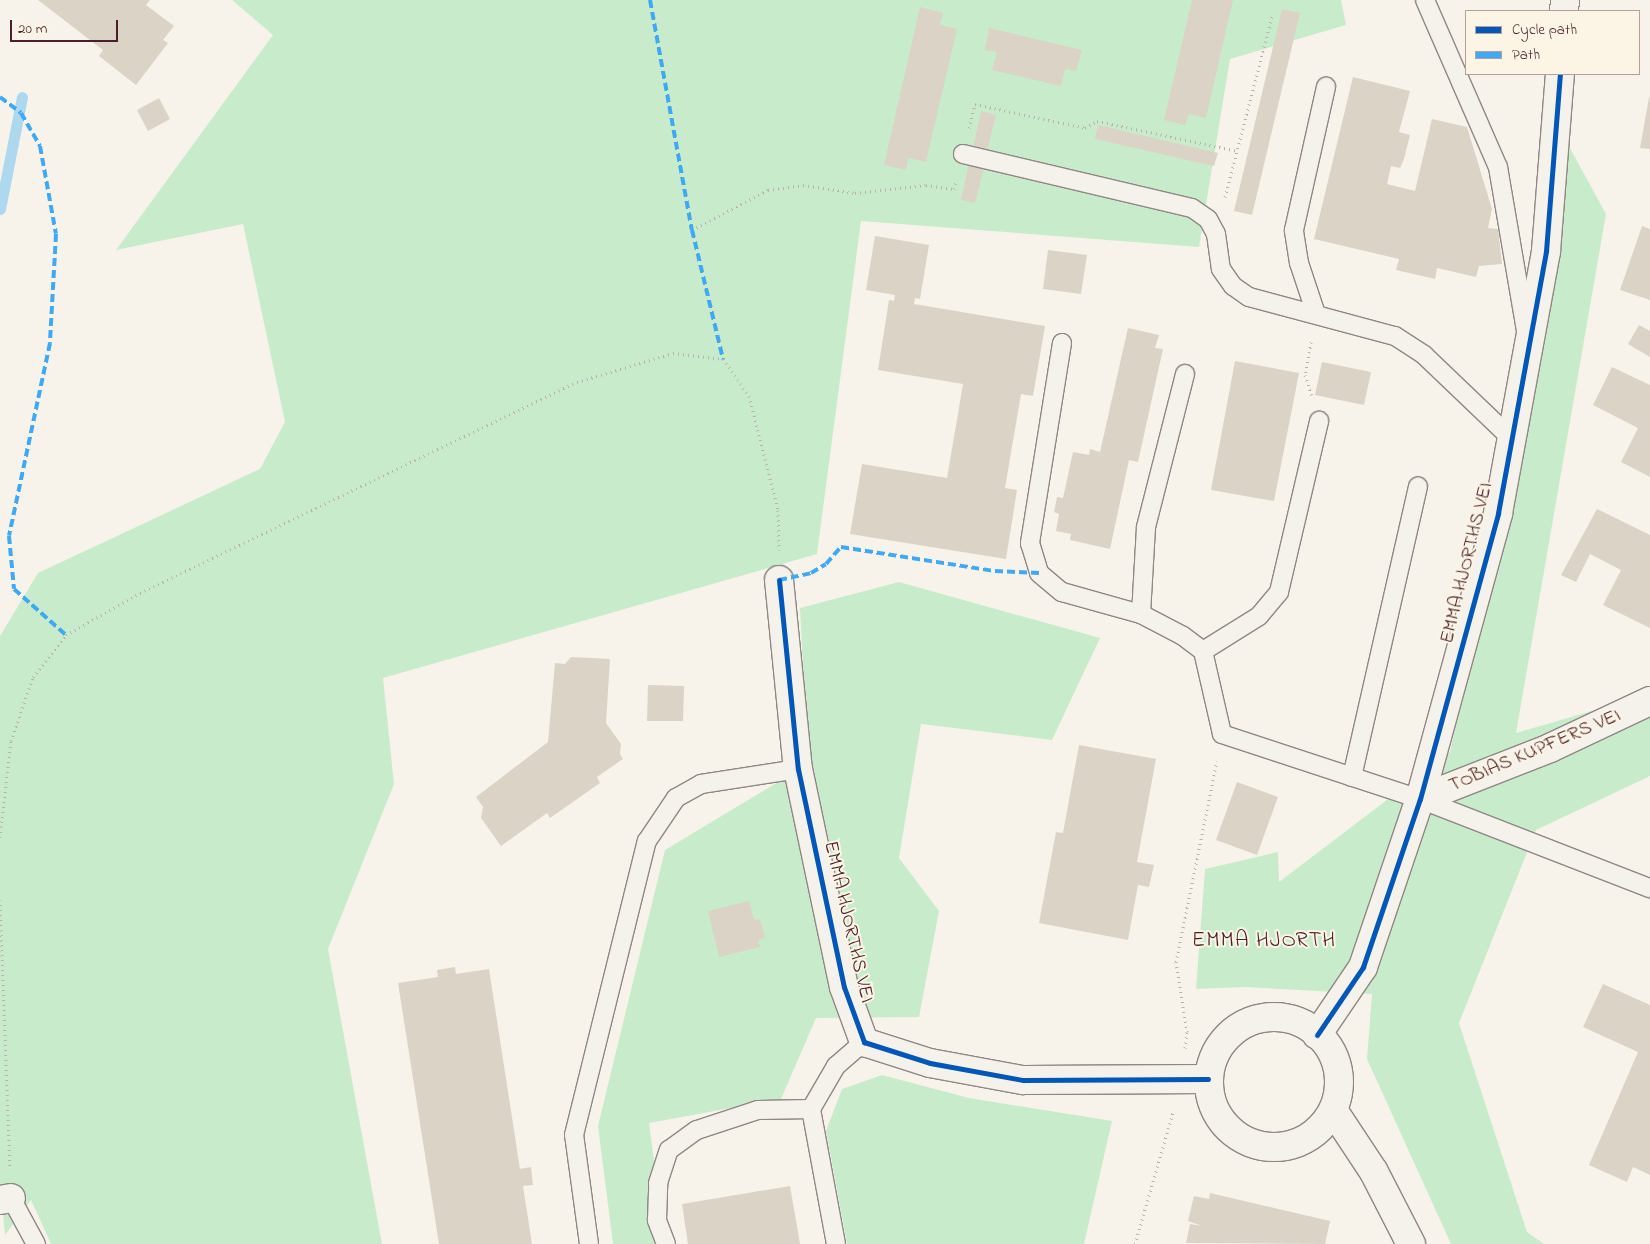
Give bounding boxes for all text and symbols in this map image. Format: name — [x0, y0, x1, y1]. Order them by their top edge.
scale bar — [12, 10, 120, 42]
legend — [1465, 10, 1640, 75]
text: 20 m — [18, 18, 47, 40]
text: Cycle path — [1512, 19, 1577, 41]
text: Path — [1512, 44, 1540, 66]
street label: EMMA HJORTHS VEI — [1435, 480, 1499, 646]
street label: TOBIAS KUPFERS VEI — [1445, 704, 1625, 798]
street label: EMMA HJORTHS VEI — [818, 839, 878, 1005]
district label: EMMA HJORTH — [1190, 929, 1338, 955]

